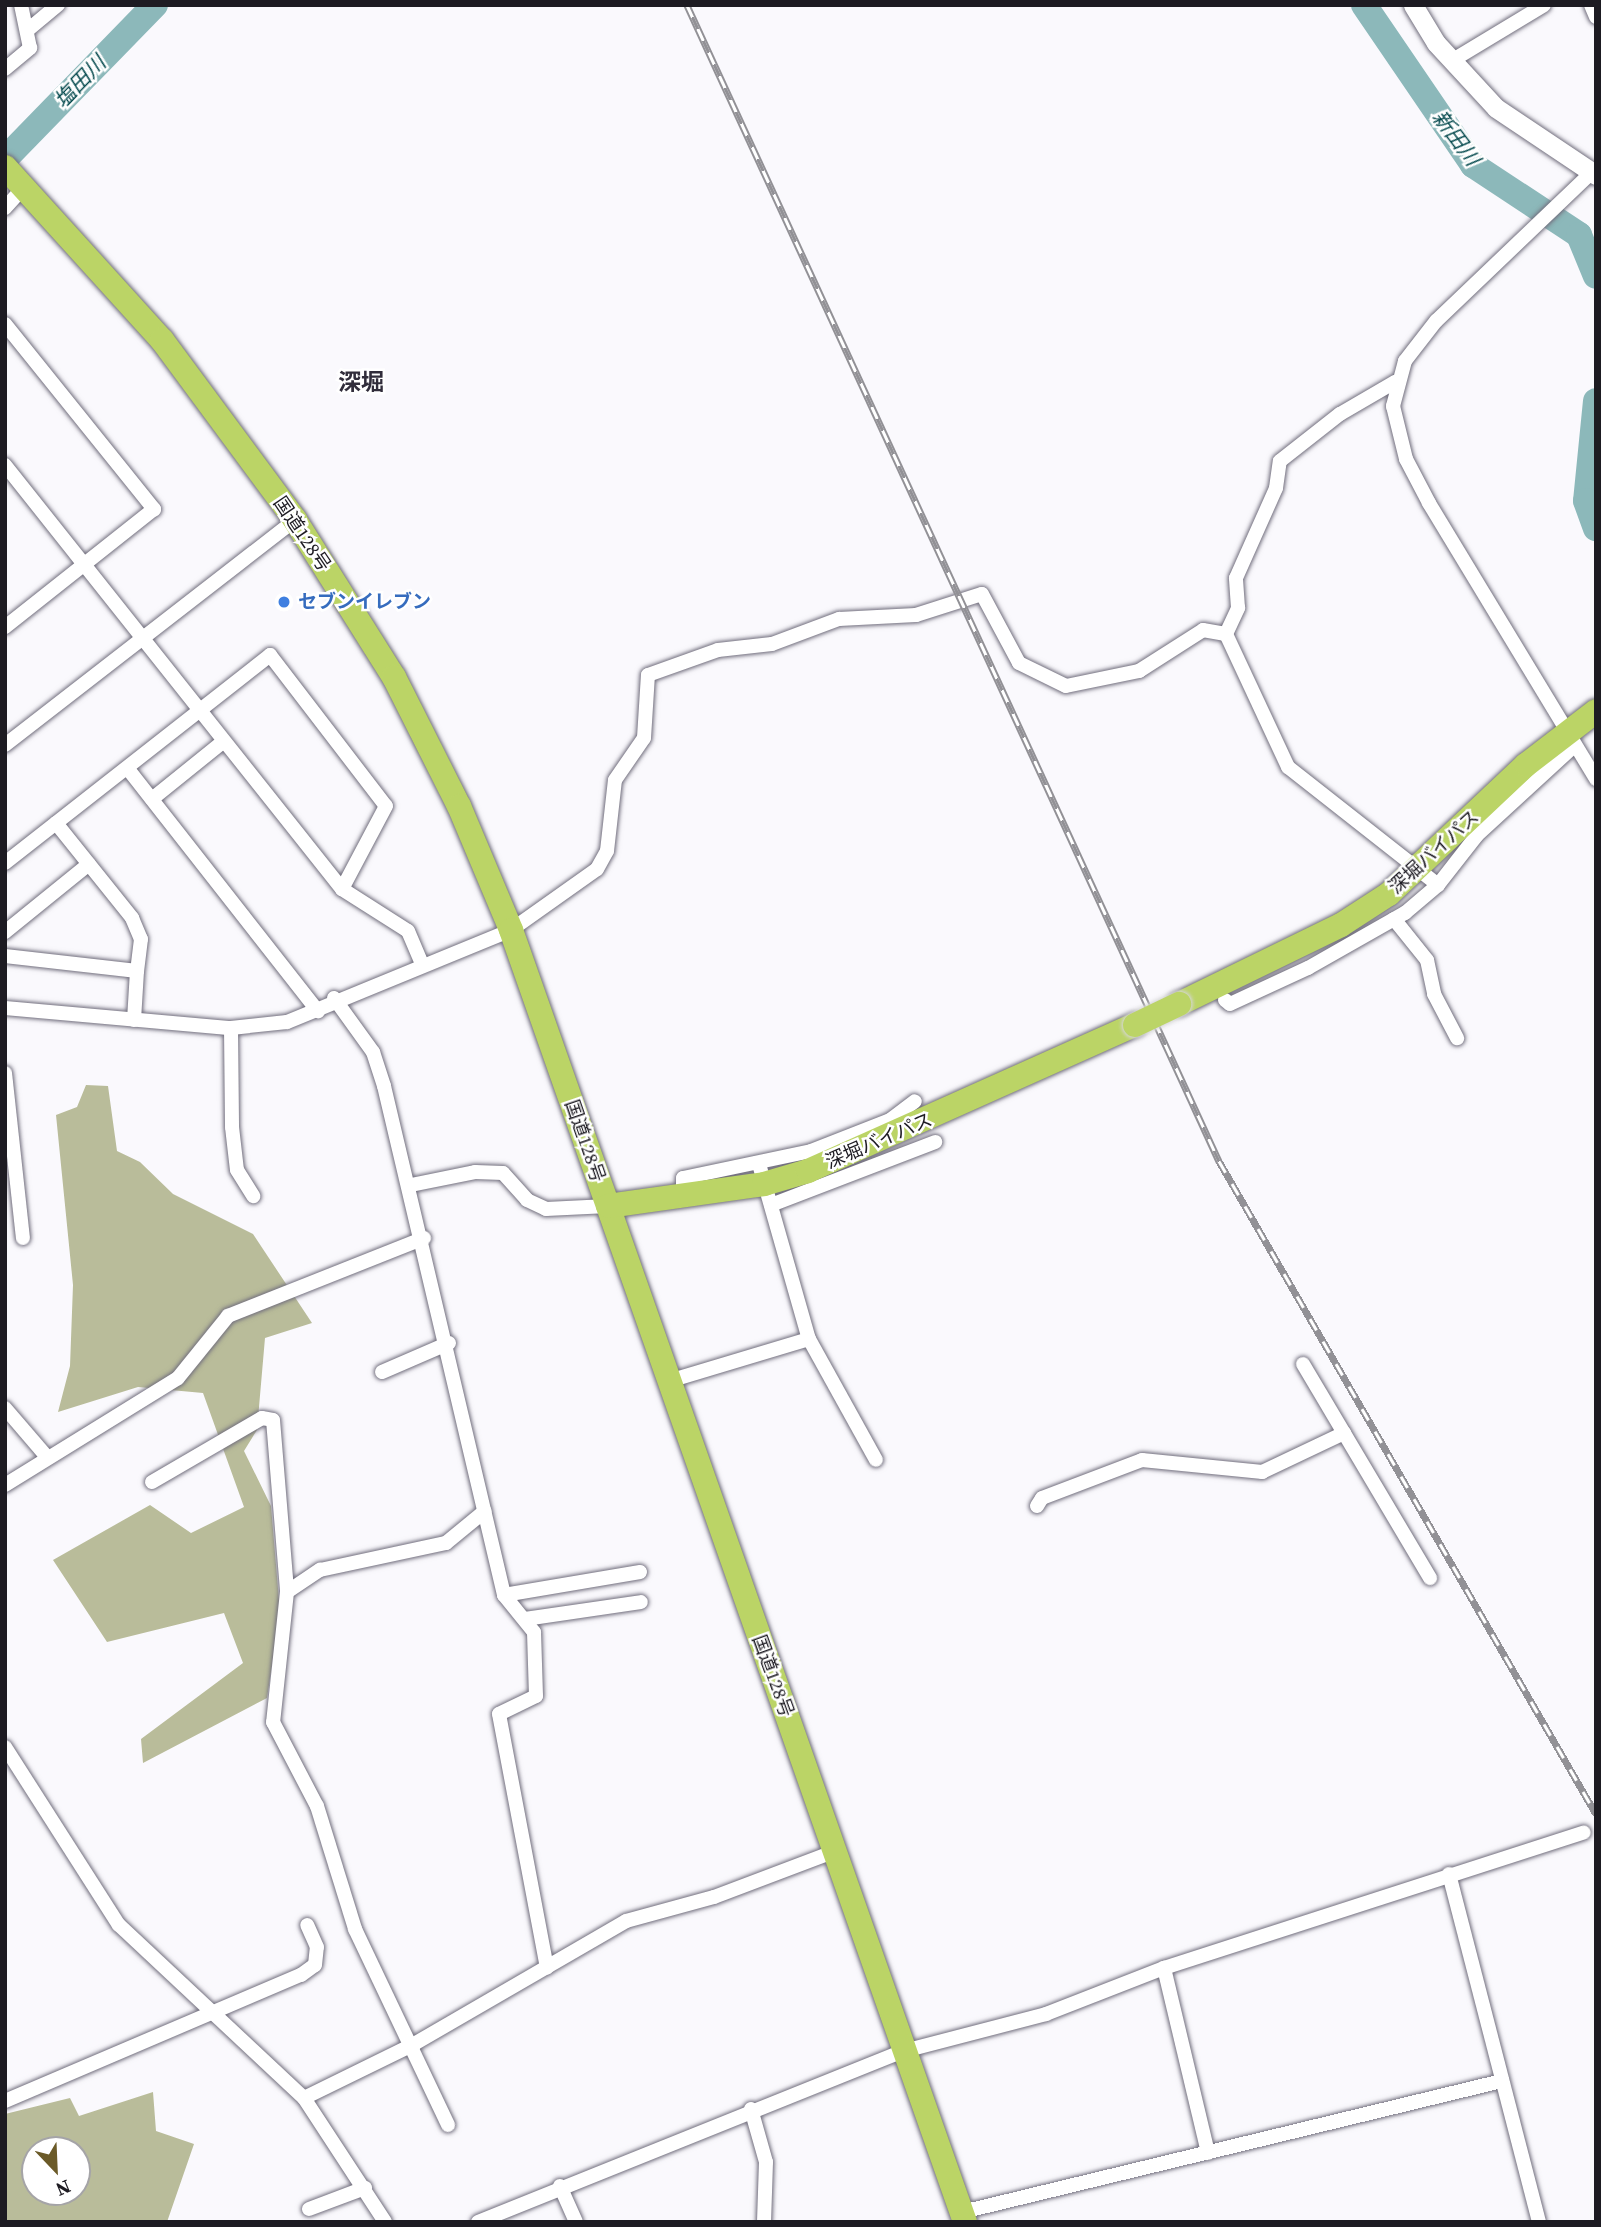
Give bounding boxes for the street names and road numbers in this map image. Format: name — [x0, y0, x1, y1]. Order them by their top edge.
street label: 国道128号 — [269, 492, 335, 576]
street label: 深堀バイパス — [1384, 805, 1484, 899]
street label: 国道128号 — [560, 1097, 610, 1185]
street label: 深堀バイパス — [822, 1108, 936, 1174]
street label: 国道128号 — [748, 1632, 798, 1720]

